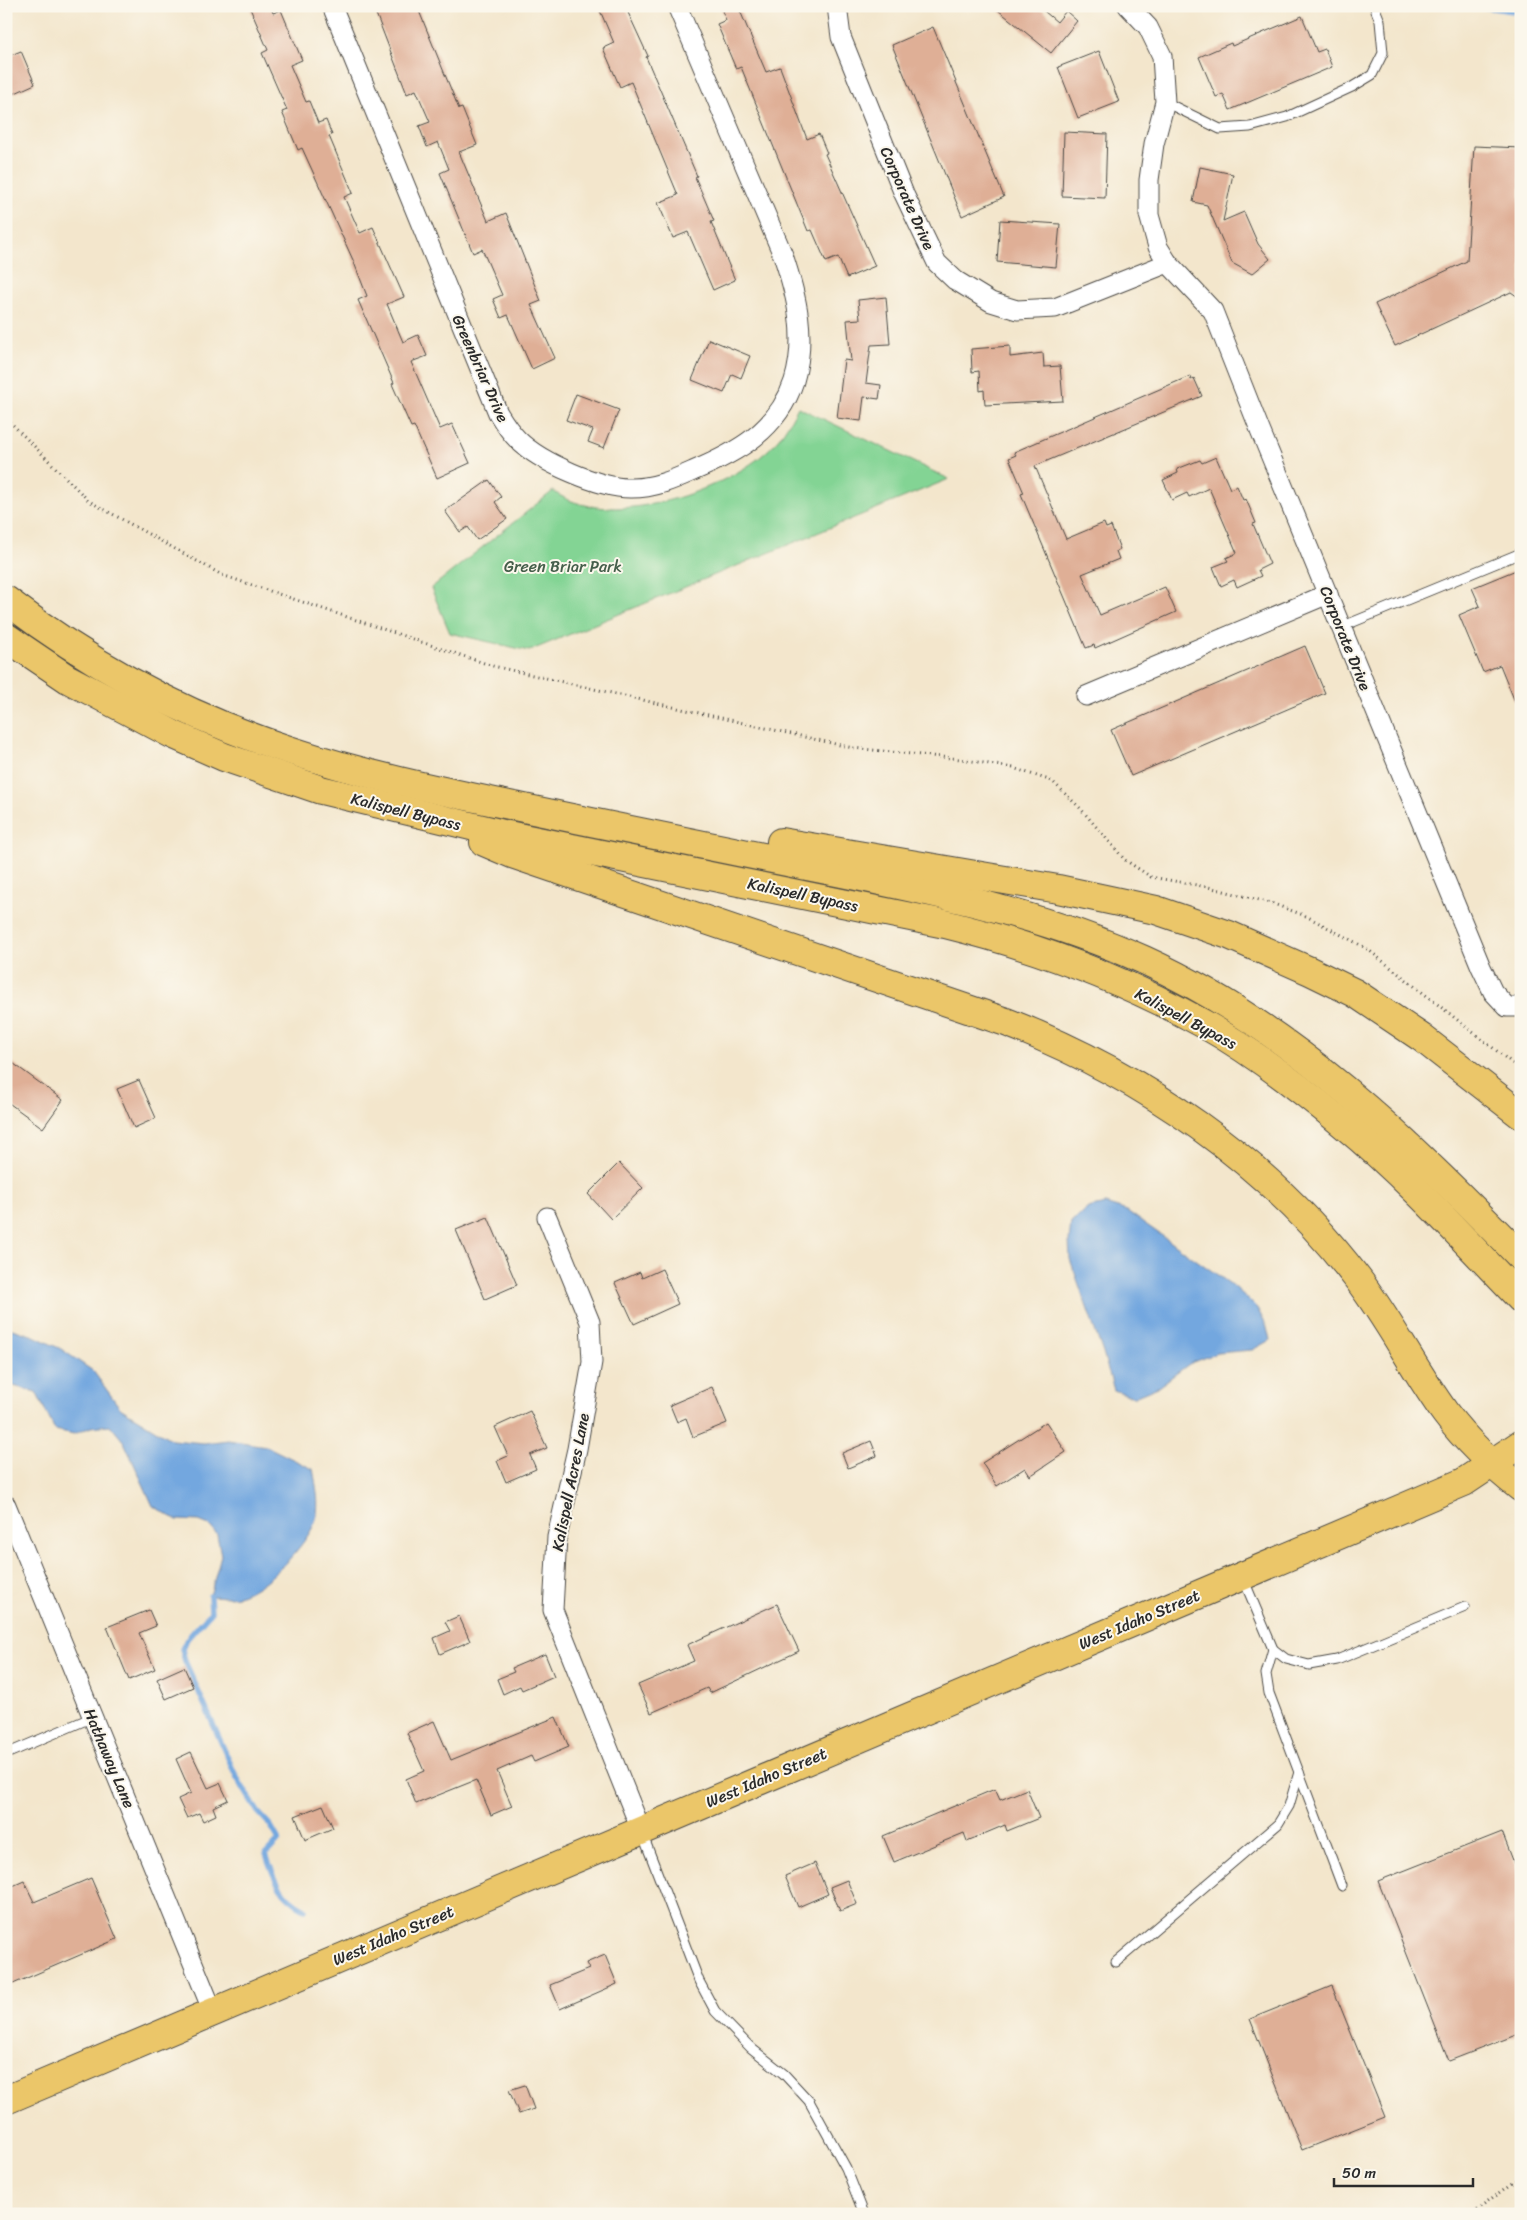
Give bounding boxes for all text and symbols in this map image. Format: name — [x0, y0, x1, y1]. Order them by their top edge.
street label: Corporate Drive — [872, 142, 943, 255]
street label: Greenbriar Drive — [444, 310, 517, 427]
park label: Green Briar Park — [504, 552, 622, 581]
street label: Corporate Drive — [1311, 581, 1380, 695]
street label: Kalispell Bypass — [348, 784, 464, 839]
street label: Kalispell Bypass — [745, 869, 861, 920]
street label: Kalispell Bypass — [1129, 979, 1243, 1058]
street label: Kalispell Acres Lane — [543, 1410, 598, 1554]
street label: West Idaho Street — [1074, 1581, 1204, 1658]
street label: Hathaway Lane — [75, 1703, 144, 1813]
street label: West Idaho Street — [701, 1739, 831, 1816]
street label: West Idaho Street — [328, 1897, 458, 1974]
scale bar — [1334, 2155, 1473, 2187]
text: 50 m — [1342, 2160, 1377, 2186]

